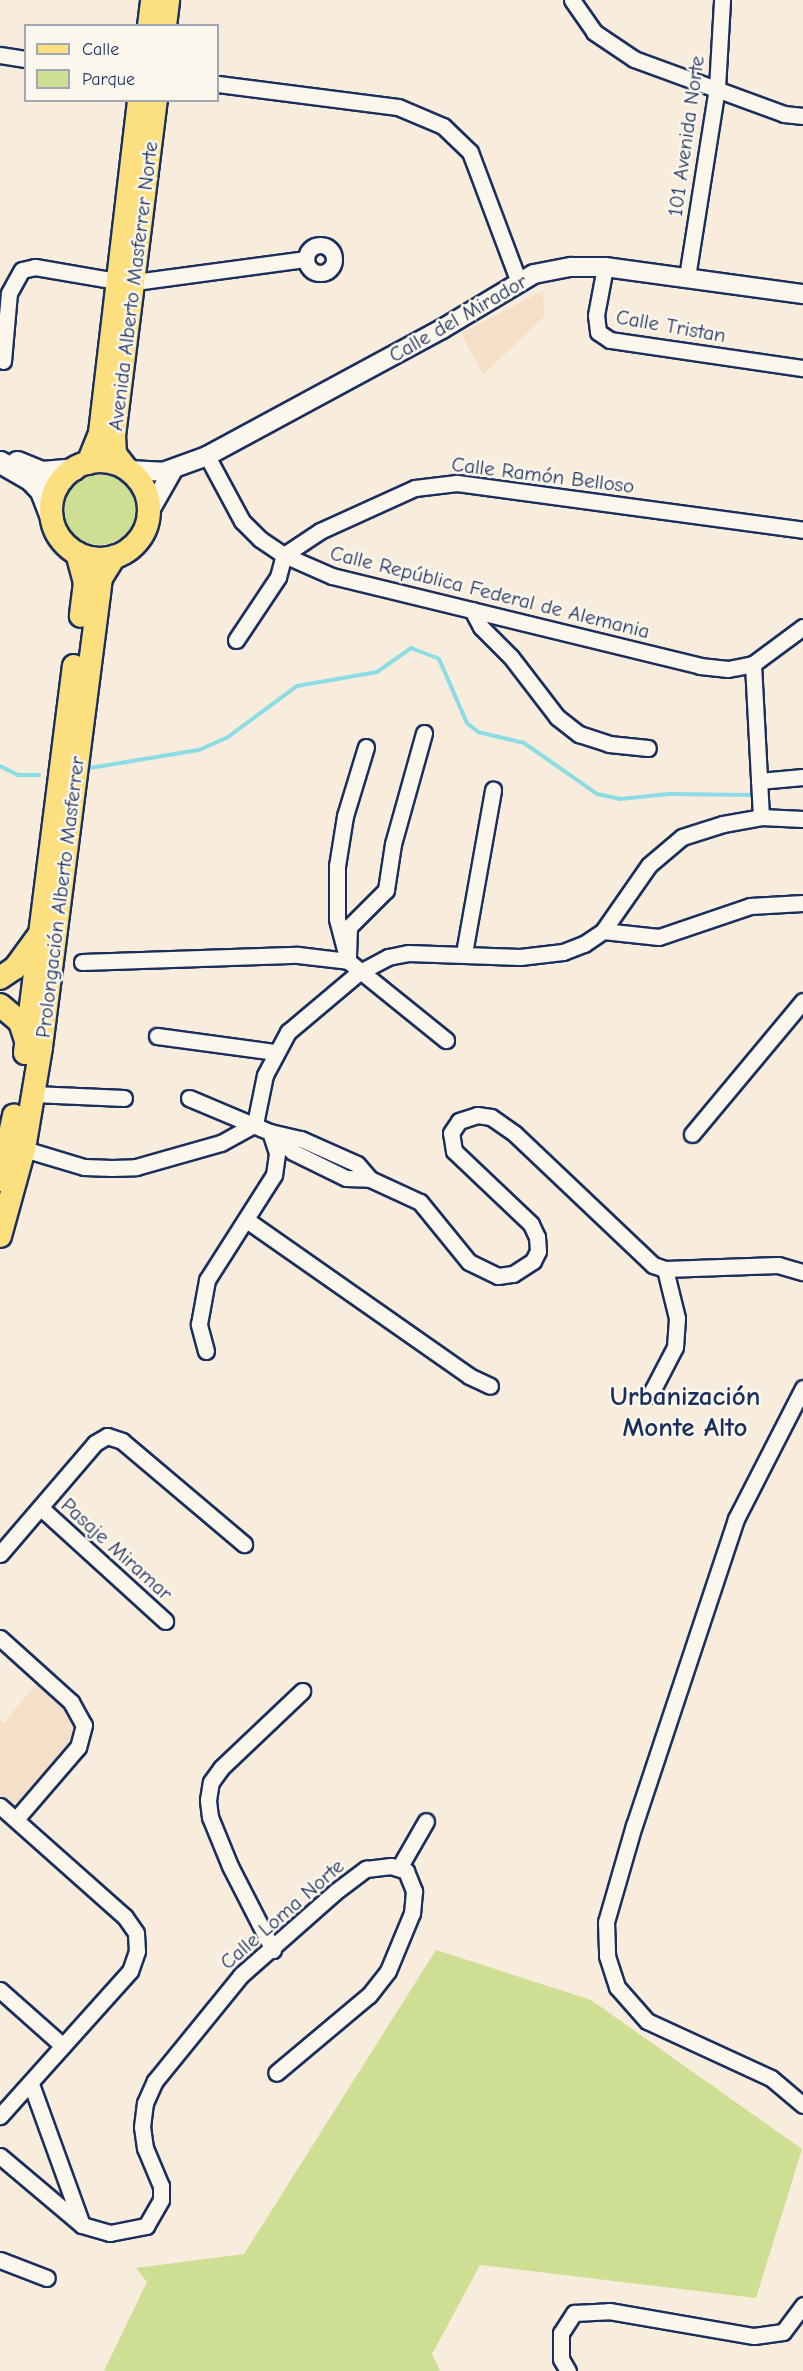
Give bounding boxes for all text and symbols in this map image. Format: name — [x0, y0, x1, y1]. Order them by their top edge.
legend — [24, 24, 219, 102]
text: Calle — [82, 39, 119, 60]
street label: 101 Avenida Norte — [662, 54, 710, 218]
text: Parque — [82, 69, 135, 90]
street label: Avenida Alberto Masferrer Norte — [103, 140, 163, 432]
street label: Calle del Mirador — [384, 268, 532, 368]
street label: Calle Tristan — [614, 304, 728, 348]
street label: Calle Ramón Belloso — [450, 451, 636, 499]
street label: Calle República Federal de Alemania — [328, 540, 652, 644]
street label: Prolongación Alberto Masferrer — [30, 755, 90, 1039]
district label: Urbanización Monte Alto — [610, 1380, 760, 1443]
street label: Pasaje Miramar — [56, 1492, 178, 1606]
street label: Calle Loma Norte — [215, 1853, 349, 1975]

